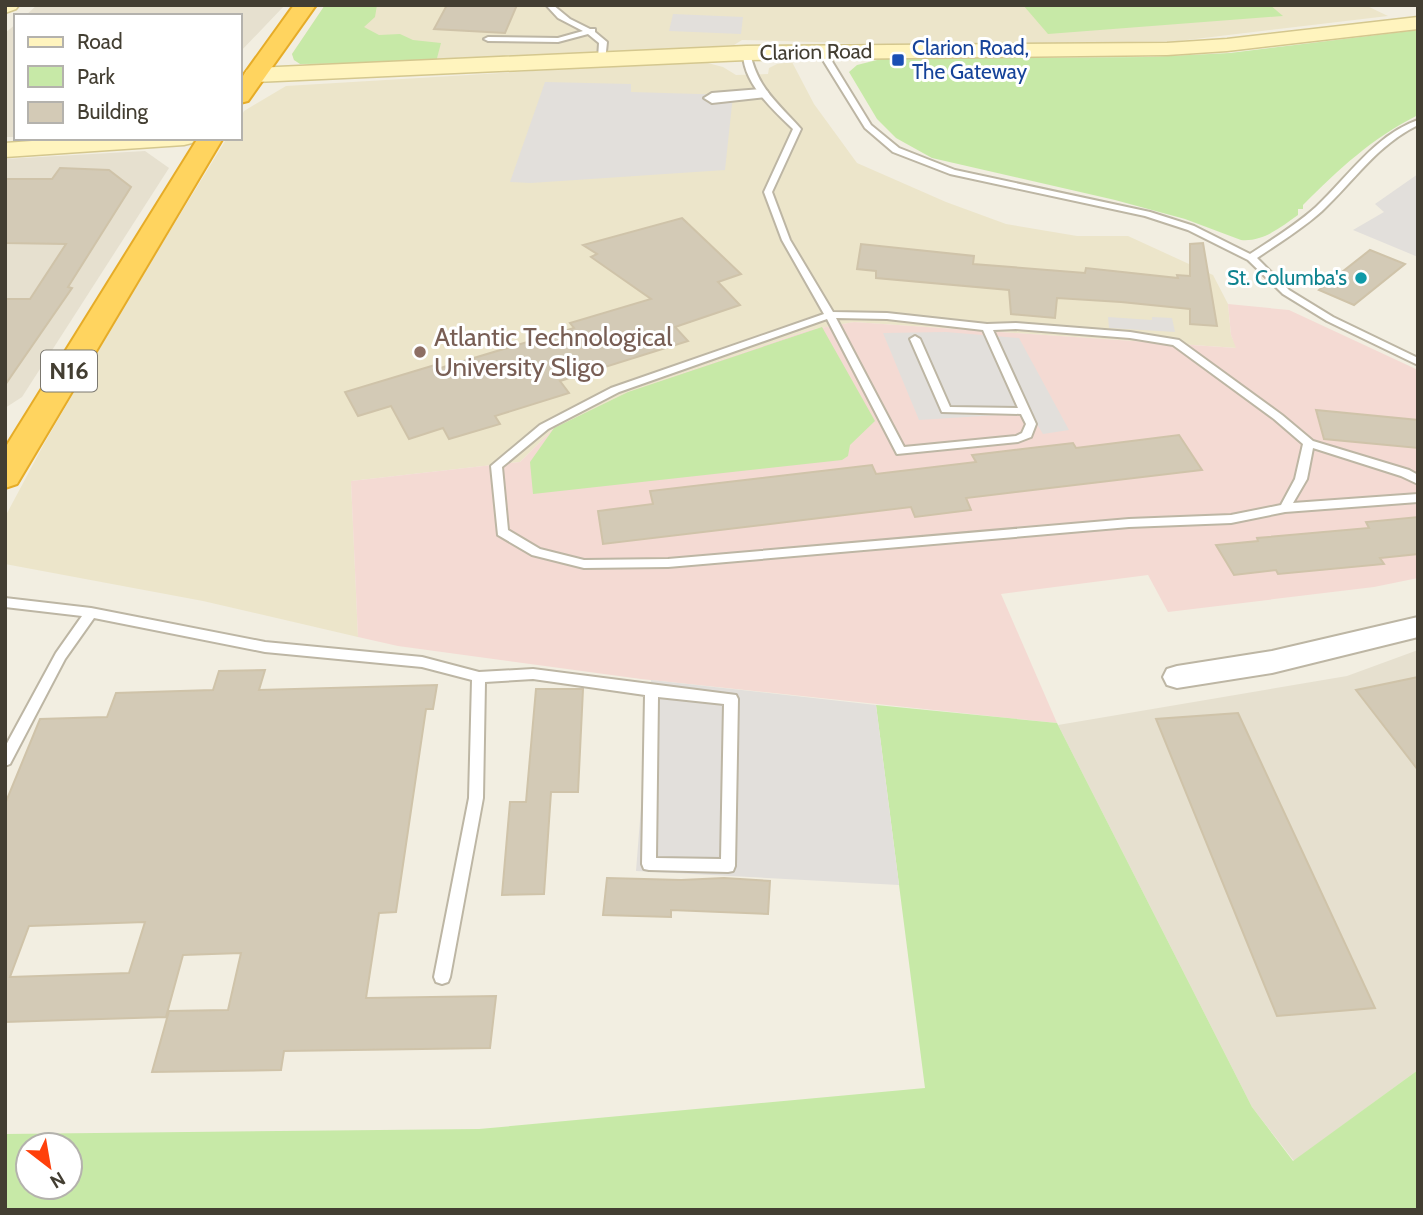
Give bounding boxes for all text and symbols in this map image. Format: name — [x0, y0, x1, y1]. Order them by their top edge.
legend — [14, 14, 242, 140]
text: Road — [77, 29, 123, 54]
place label: Clarion Road, The Gateway — [912, 35, 1029, 84]
street label: Clarion Road — [759, 38, 873, 65]
marker: Clarion Road, The Gateway — [890, 52, 906, 68]
text: Park — [77, 64, 115, 89]
text: Building — [77, 99, 149, 124]
place label: St. Columba's — [1227, 265, 1347, 290]
marker: St. Columba's — [1353, 270, 1369, 286]
place label: Atlantic Technological University Sligo — [434, 321, 672, 383]
marker: Atlantic Technological University Sligo — [412, 344, 428, 360]
road number: N16 — [41, 350, 97, 392]
north arrow — [14, 1131, 84, 1201]
text: N — [46, 1167, 69, 1193]

